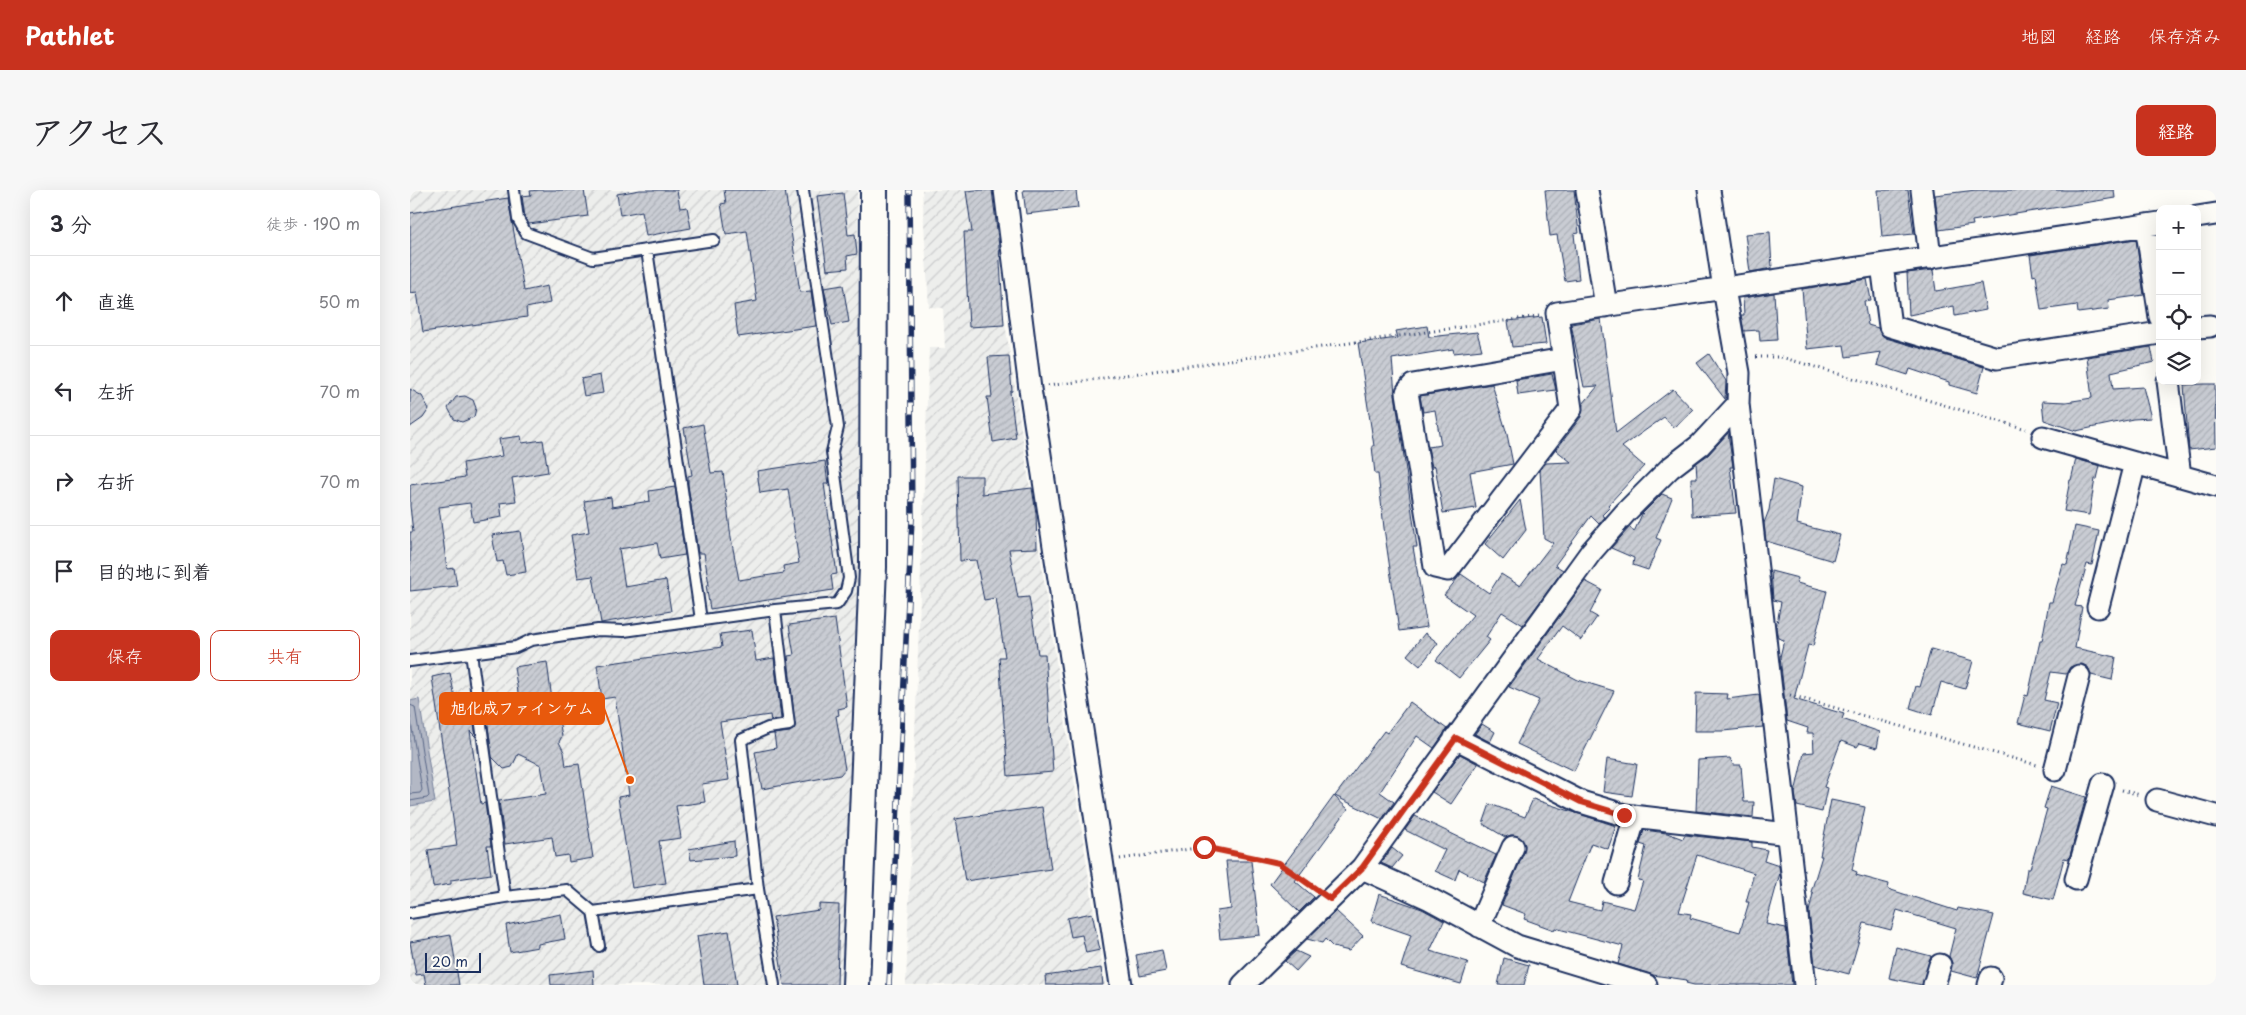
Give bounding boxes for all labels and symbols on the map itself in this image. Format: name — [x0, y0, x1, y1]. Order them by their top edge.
callout: 旭化成ファインケム — [440, 693, 604, 724]
text: 旭化成ファインケム — [450, 695, 594, 719]
route end — [1613, 804, 1636, 827]
route start — [1193, 836, 1216, 859]
scale bar — [425, 950, 481, 973]

